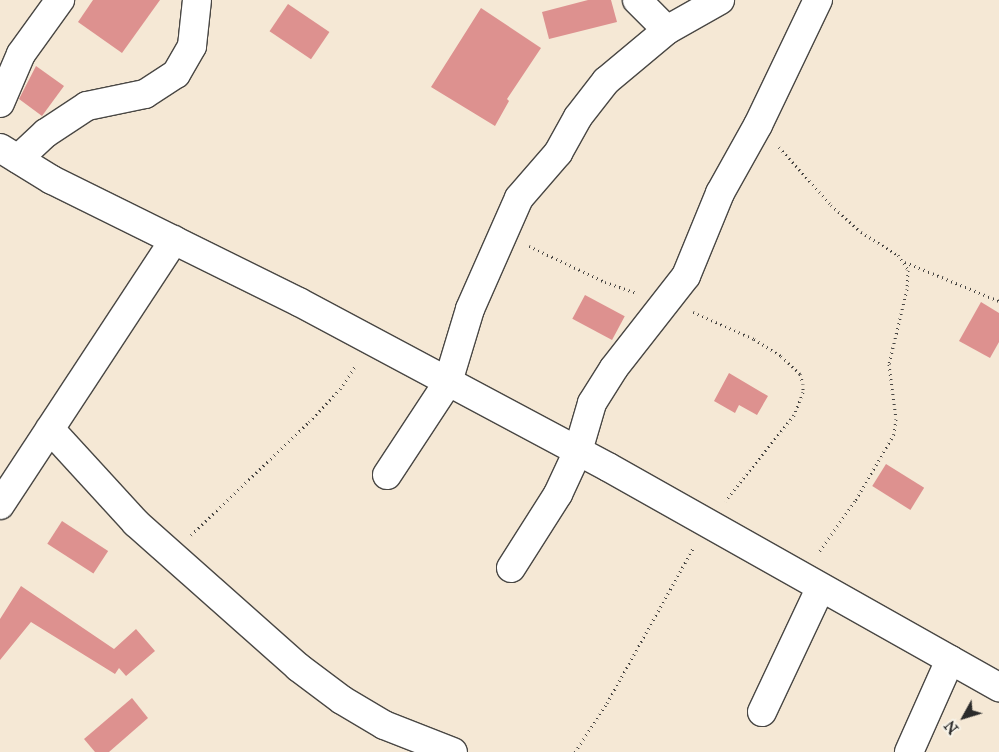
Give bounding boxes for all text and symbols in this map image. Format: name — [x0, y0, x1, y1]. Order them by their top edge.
north arrow — [939, 692, 989, 742]
text: N — [942, 717, 962, 737]

